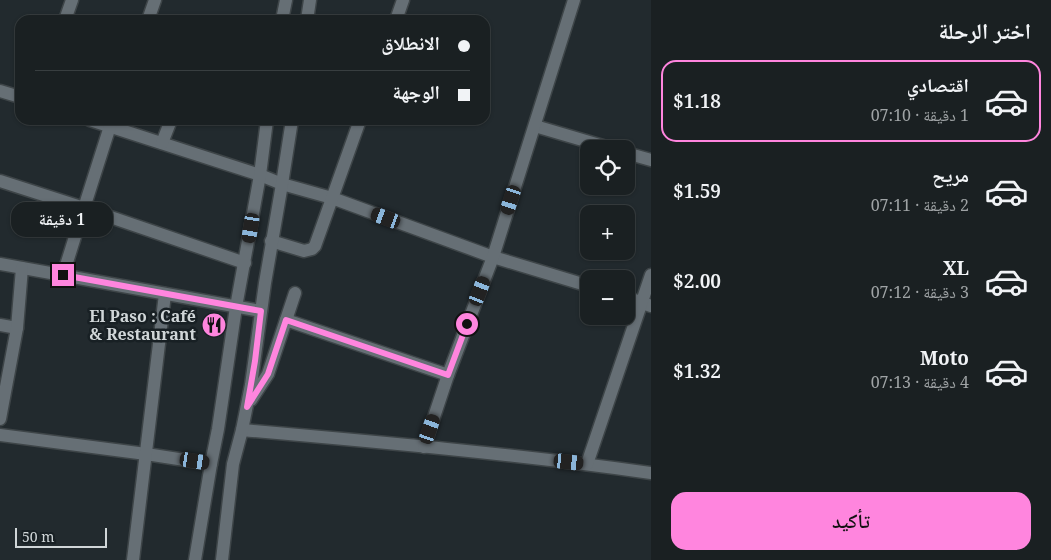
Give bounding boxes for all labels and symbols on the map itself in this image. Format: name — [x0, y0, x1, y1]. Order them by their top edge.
car — [499, 183, 522, 217]
callout: 1 دقيقة — [12, 202, 114, 238]
car — [369, 206, 402, 230]
car — [241, 212, 260, 244]
route end — [52, 264, 74, 286]
car — [467, 274, 492, 308]
place label: El Paso : Café & Restaurant — [89, 305, 197, 345]
restaurant icon: El Paso : Café & Restaurant — [201, 312, 227, 338]
route start — [456, 313, 478, 335]
car — [418, 412, 441, 446]
car — [179, 451, 210, 471]
car — [553, 453, 584, 471]
scale bar — [15, 525, 108, 548]

